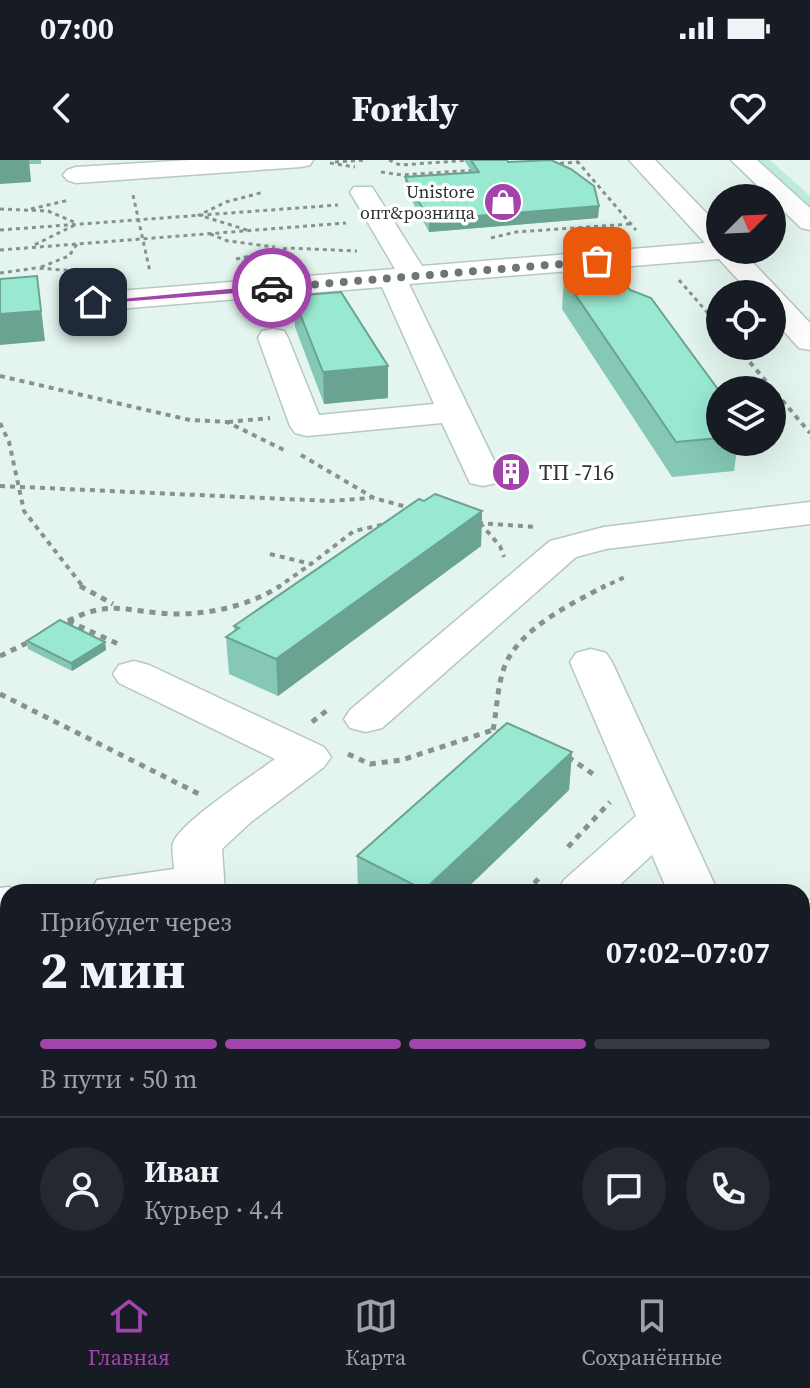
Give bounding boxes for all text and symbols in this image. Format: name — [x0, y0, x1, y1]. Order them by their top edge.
text: 07:00 — [40, 8, 114, 49]
text: Forkly — [351, 84, 459, 133]
icon: back — [40, 86, 84, 130]
icon: heart — [726, 86, 770, 130]
place label: Unistore опт&розница — [360, 179, 476, 225]
shop icon: Unistore опт&розница — [482, 181, 524, 223]
north arrow — [706, 184, 786, 264]
map controls — [706, 184, 786, 456]
pin — [563, 227, 631, 295]
icon: bag — [575, 239, 619, 283]
courier — [232, 248, 312, 328]
icon: car — [250, 266, 294, 310]
pin — [59, 268, 127, 336]
icon: home — [71, 280, 115, 324]
button: locate — [706, 280, 786, 360]
button: layers — [706, 376, 786, 456]
building icon: ТП -716 — [490, 451, 532, 493]
place label: ТП -716 — [539, 457, 614, 487]
text: Прибудет через — [40, 904, 232, 940]
text: 07:02–07:07 — [606, 932, 770, 973]
text: 2 мин — [40, 934, 185, 1005]
text: В пути · 50 m — [40, 1061, 197, 1097]
button: person — [40, 1147, 124, 1231]
button: chat — [582, 1147, 666, 1231]
button: phone — [686, 1147, 770, 1231]
text: Иван — [144, 1151, 219, 1192]
text: Курьер · 4.4 — [144, 1192, 283, 1228]
tab: Главная — [88, 1294, 170, 1372]
tab: Карта — [345, 1294, 406, 1372]
tab: Сохранённые — [581, 1294, 722, 1372]

